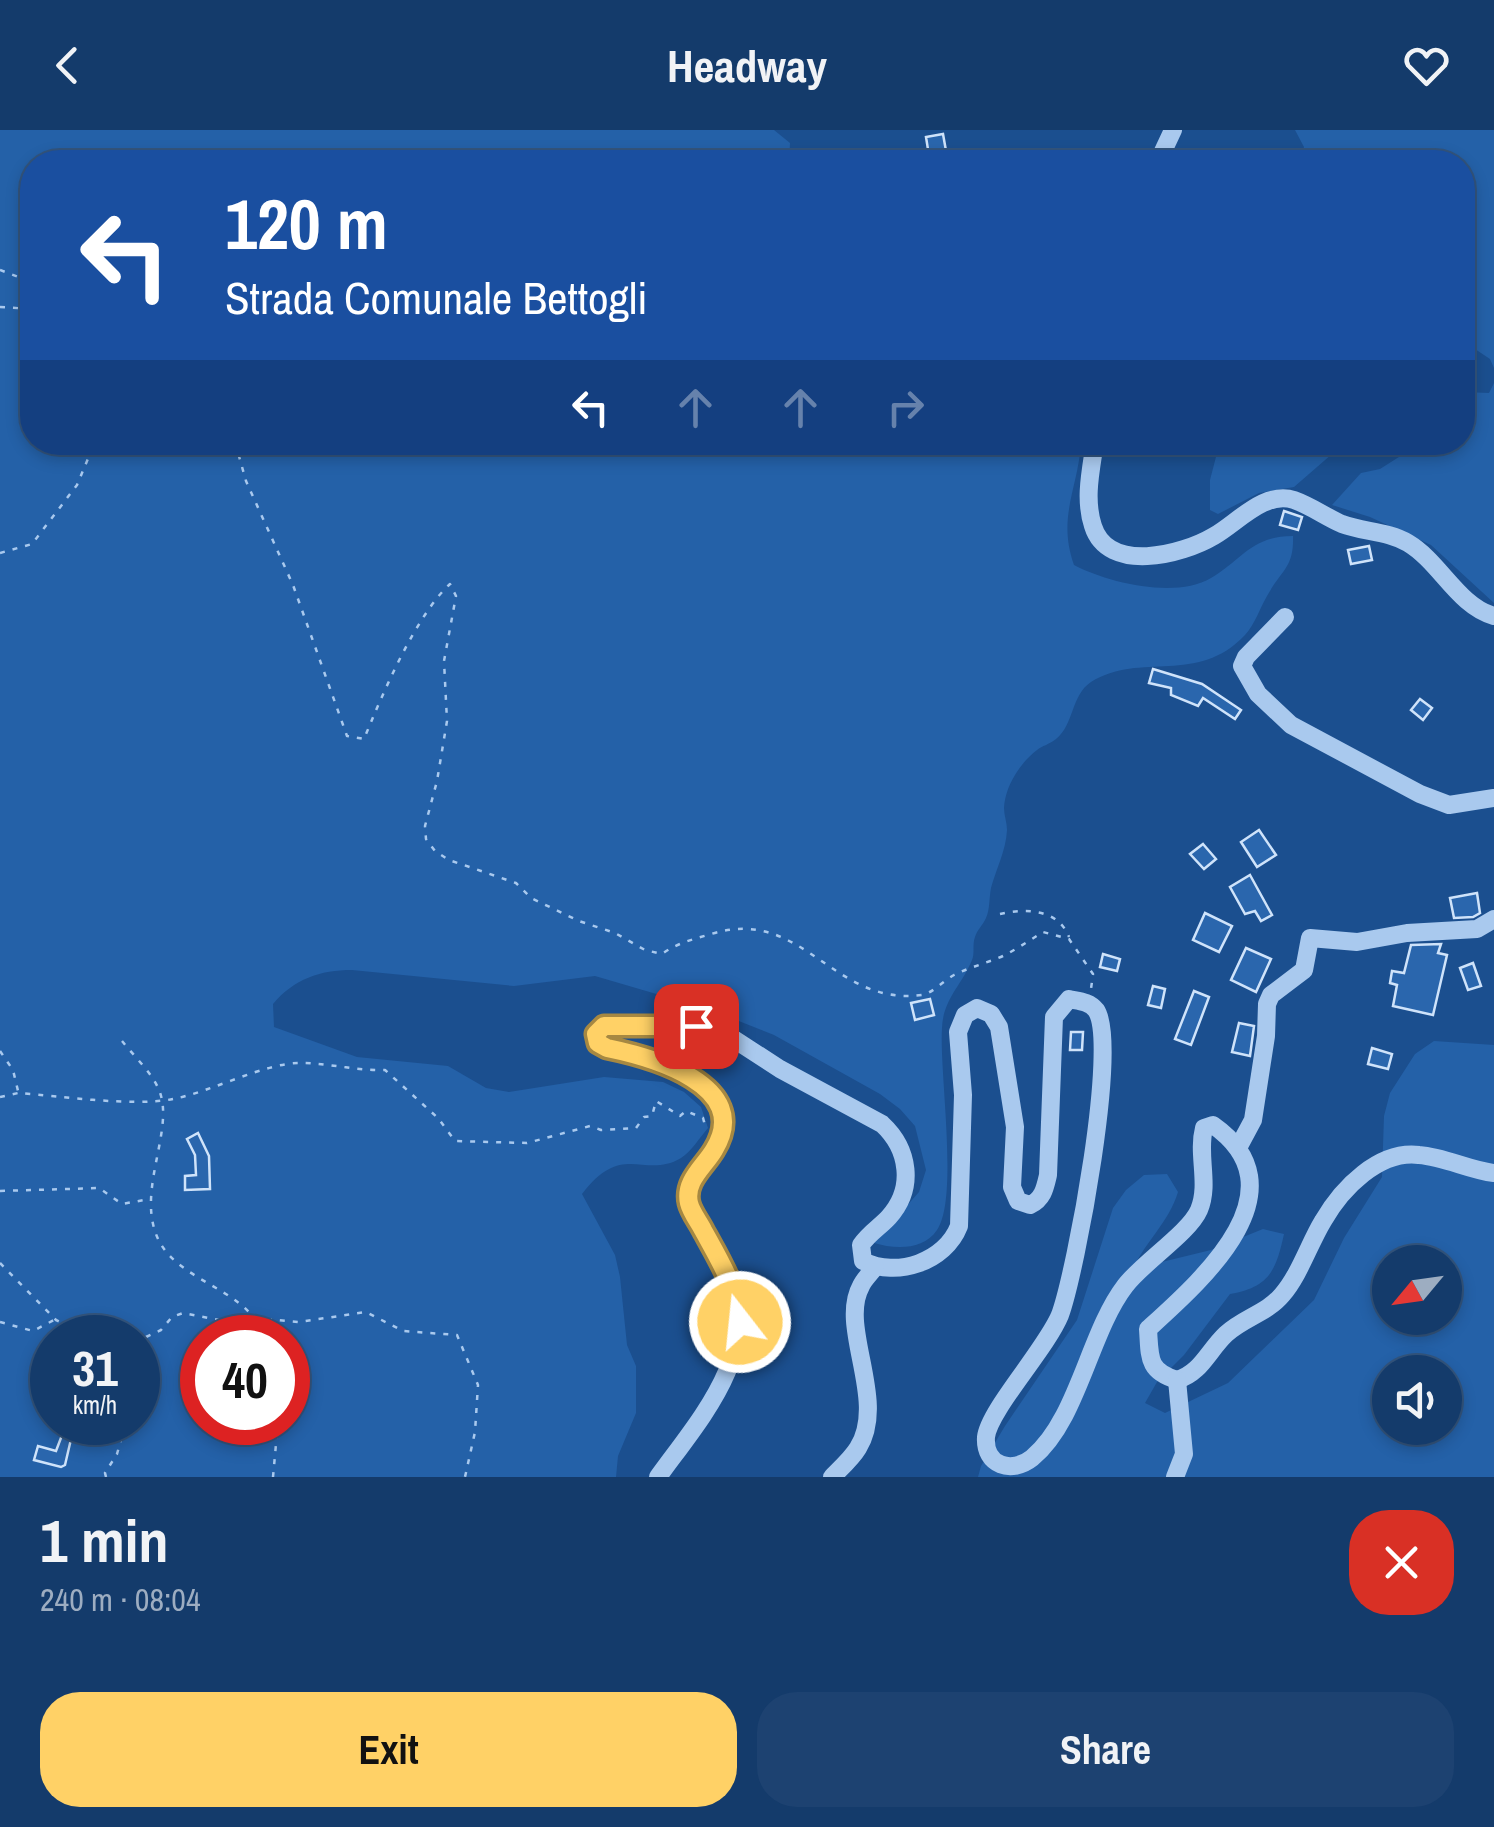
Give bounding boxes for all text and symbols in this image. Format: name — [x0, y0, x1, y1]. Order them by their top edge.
text: Headway — [667, 35, 827, 96]
icon: back — [40, 38, 95, 93]
icon: heart — [1399, 38, 1454, 93]
text: 120 m — [225, 177, 388, 271]
icon: left — [60, 190, 190, 320]
text: Strada Comunale Bettogli — [225, 267, 648, 328]
icon: left — [563, 380, 618, 435]
icon: ahead — [668, 380, 723, 435]
icon: ahead — [773, 380, 828, 435]
icon: right — [878, 380, 933, 435]
pin — [654, 984, 739, 1069]
icon: arrive — [669, 999, 724, 1054]
north arrow — [1372, 1245, 1462, 1335]
map controls — [1372, 1245, 1462, 1445]
position arrow — [688, 1270, 792, 1374]
speed limit sign: 40 — [180, 1315, 310, 1445]
text: 31 — [72, 1334, 118, 1402]
button: sound — [1372, 1355, 1462, 1445]
text: km/h — [73, 1388, 117, 1422]
text: 1 min — [40, 1500, 169, 1581]
button: close — [1349, 1510, 1454, 1615]
text: 240 m · 08:04 — [40, 1578, 200, 1621]
button: Exit — [40, 1692, 737, 1807]
button: Share — [757, 1692, 1454, 1807]

